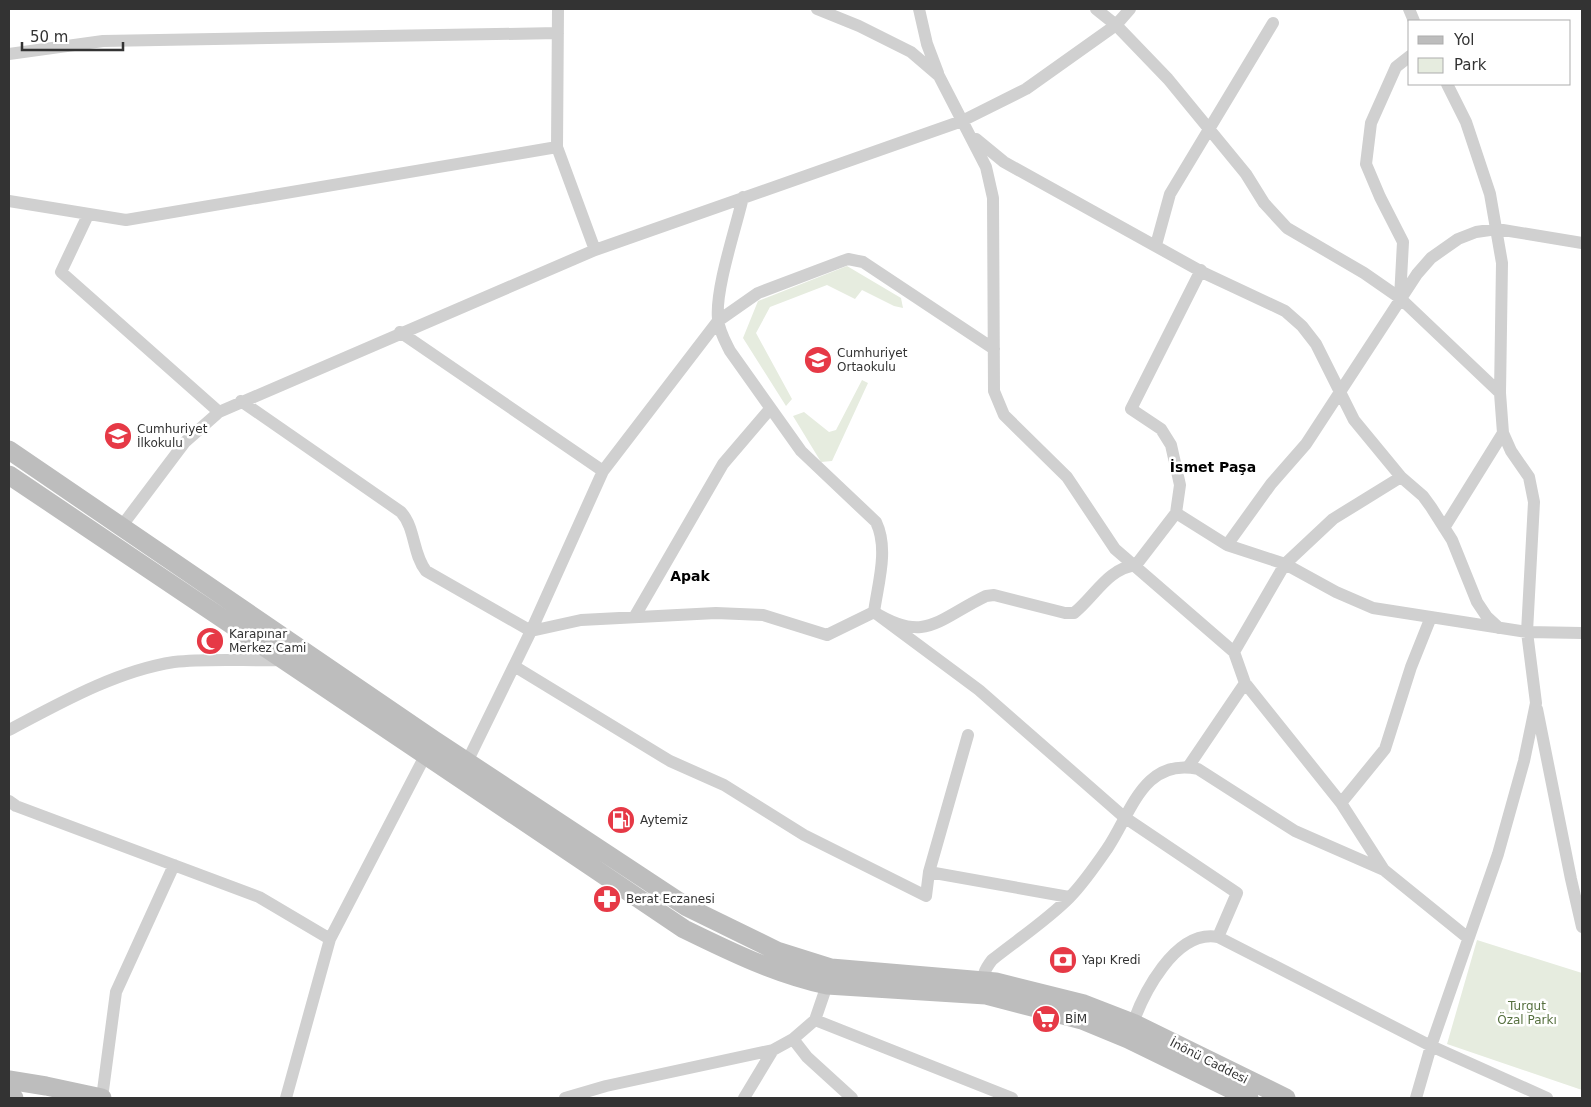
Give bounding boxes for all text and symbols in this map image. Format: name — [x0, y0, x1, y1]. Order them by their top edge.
scale bar — [22, 20, 124, 52]
legend — [1408, 20, 1571, 85]
text: 50 m — [30, 28, 68, 46]
text: Yol — [1453, 31, 1475, 49]
text: Park — [1454, 56, 1487, 74]
school or university icon: Cumhuriyet Ortaokulu — [803, 345, 833, 375]
place label: Cumhuriyet Ortaokulu — [837, 346, 908, 374]
school or university icon: Cumhuriyet İlkokulu — [103, 421, 133, 451]
place label: Cumhuriyet İlkokulu — [137, 422, 208, 450]
district label: İsmet Paşa — [1170, 459, 1256, 475]
district label: Apak — [670, 568, 710, 584]
mosque icon: Karapınar Merkez Cami — [195, 626, 225, 656]
place label: Karapınar Merkez Cami — [229, 627, 306, 655]
fuel station icon: Aytemiz — [606, 805, 636, 835]
place label: Aytemiz — [640, 813, 688, 827]
pharmacy icon: Berat Eczanesi — [592, 884, 622, 914]
place label: Berat Eczanesi — [626, 892, 715, 906]
bank icon: Yapı Kredi — [1048, 945, 1078, 975]
place label: Yapı Kredi — [1081, 953, 1141, 967]
park label: Turgut Özal Parkı — [1497, 999, 1557, 1027]
supermarket icon: BİM — [1031, 1004, 1061, 1034]
place label: BİM — [1065, 1011, 1087, 1026]
street label: İnönü Caddesi — [1168, 1034, 1251, 1087]

